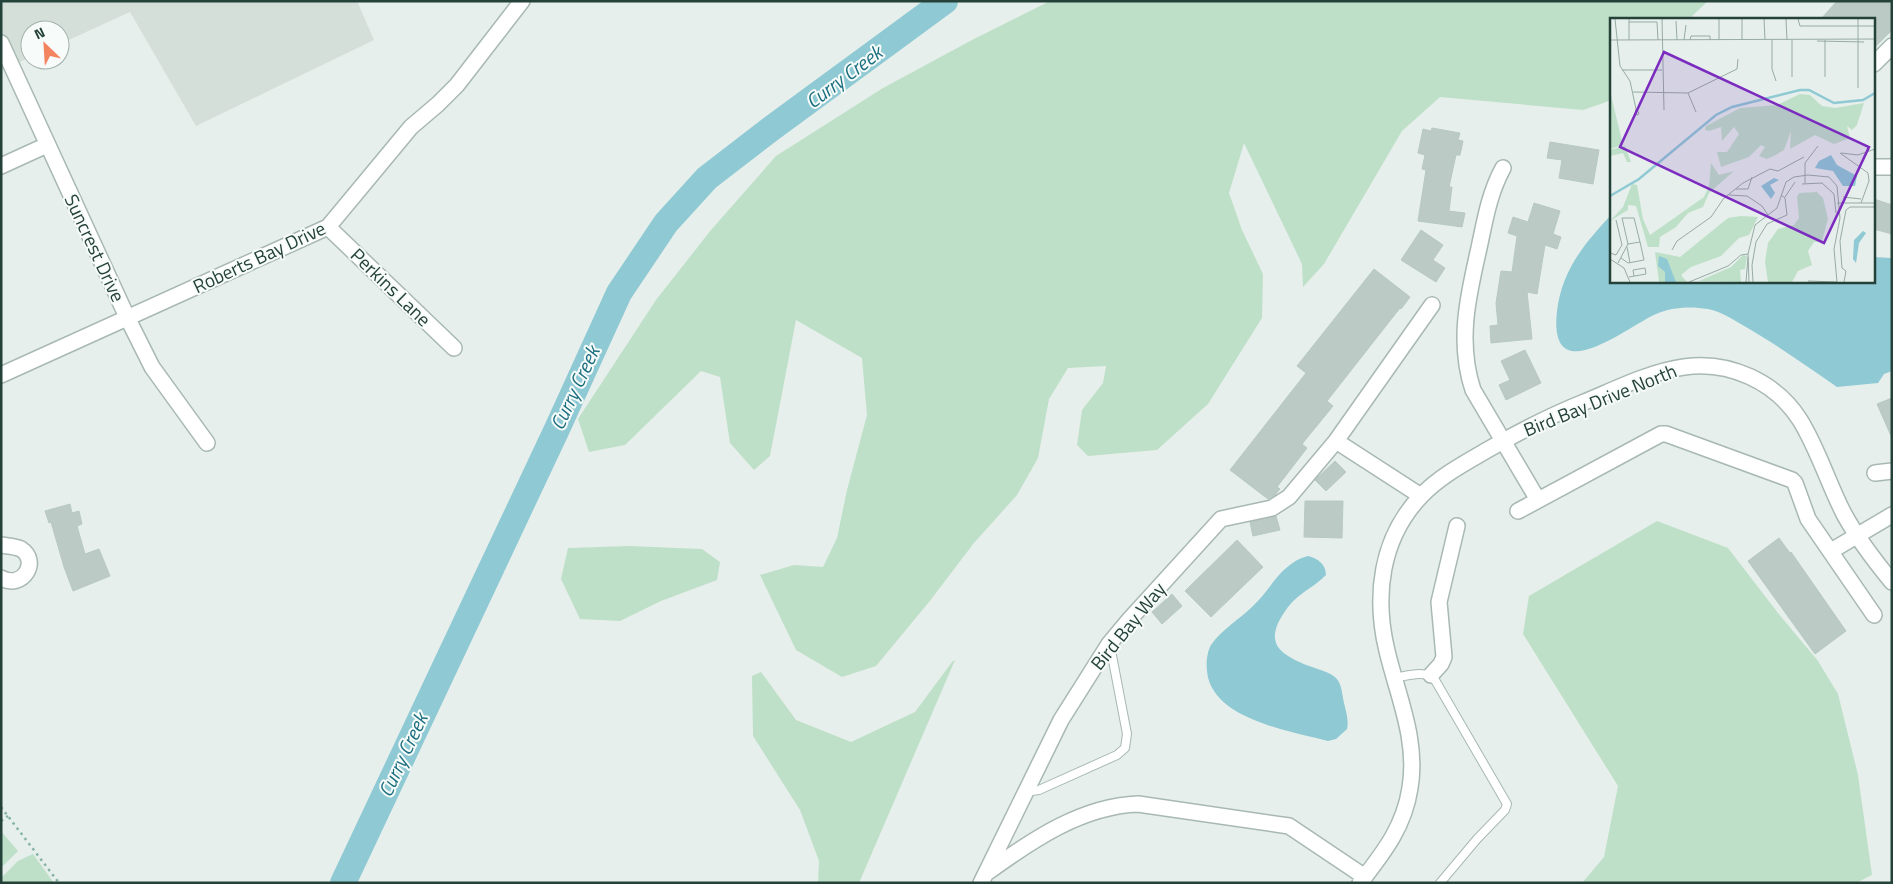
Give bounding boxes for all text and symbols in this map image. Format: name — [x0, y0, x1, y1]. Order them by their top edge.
inset map — [1610, 18, 1876, 282]
north arrow — [20, 20, 70, 70]
text: N — [30, 21, 48, 44]
water label: Curry Creek — [799, 36, 890, 116]
street label: Suncrest Drive — [58, 189, 133, 307]
street label: Roberts Bay Drive — [188, 213, 330, 300]
street label: Perkins Lane — [344, 241, 438, 333]
water label: Curry Creek — [542, 339, 608, 435]
street label: Bird Bay Drive North — [1519, 356, 1681, 443]
street label: Bird Bay Way — [1083, 575, 1172, 676]
water label: Curry Creek — [370, 706, 436, 802]

